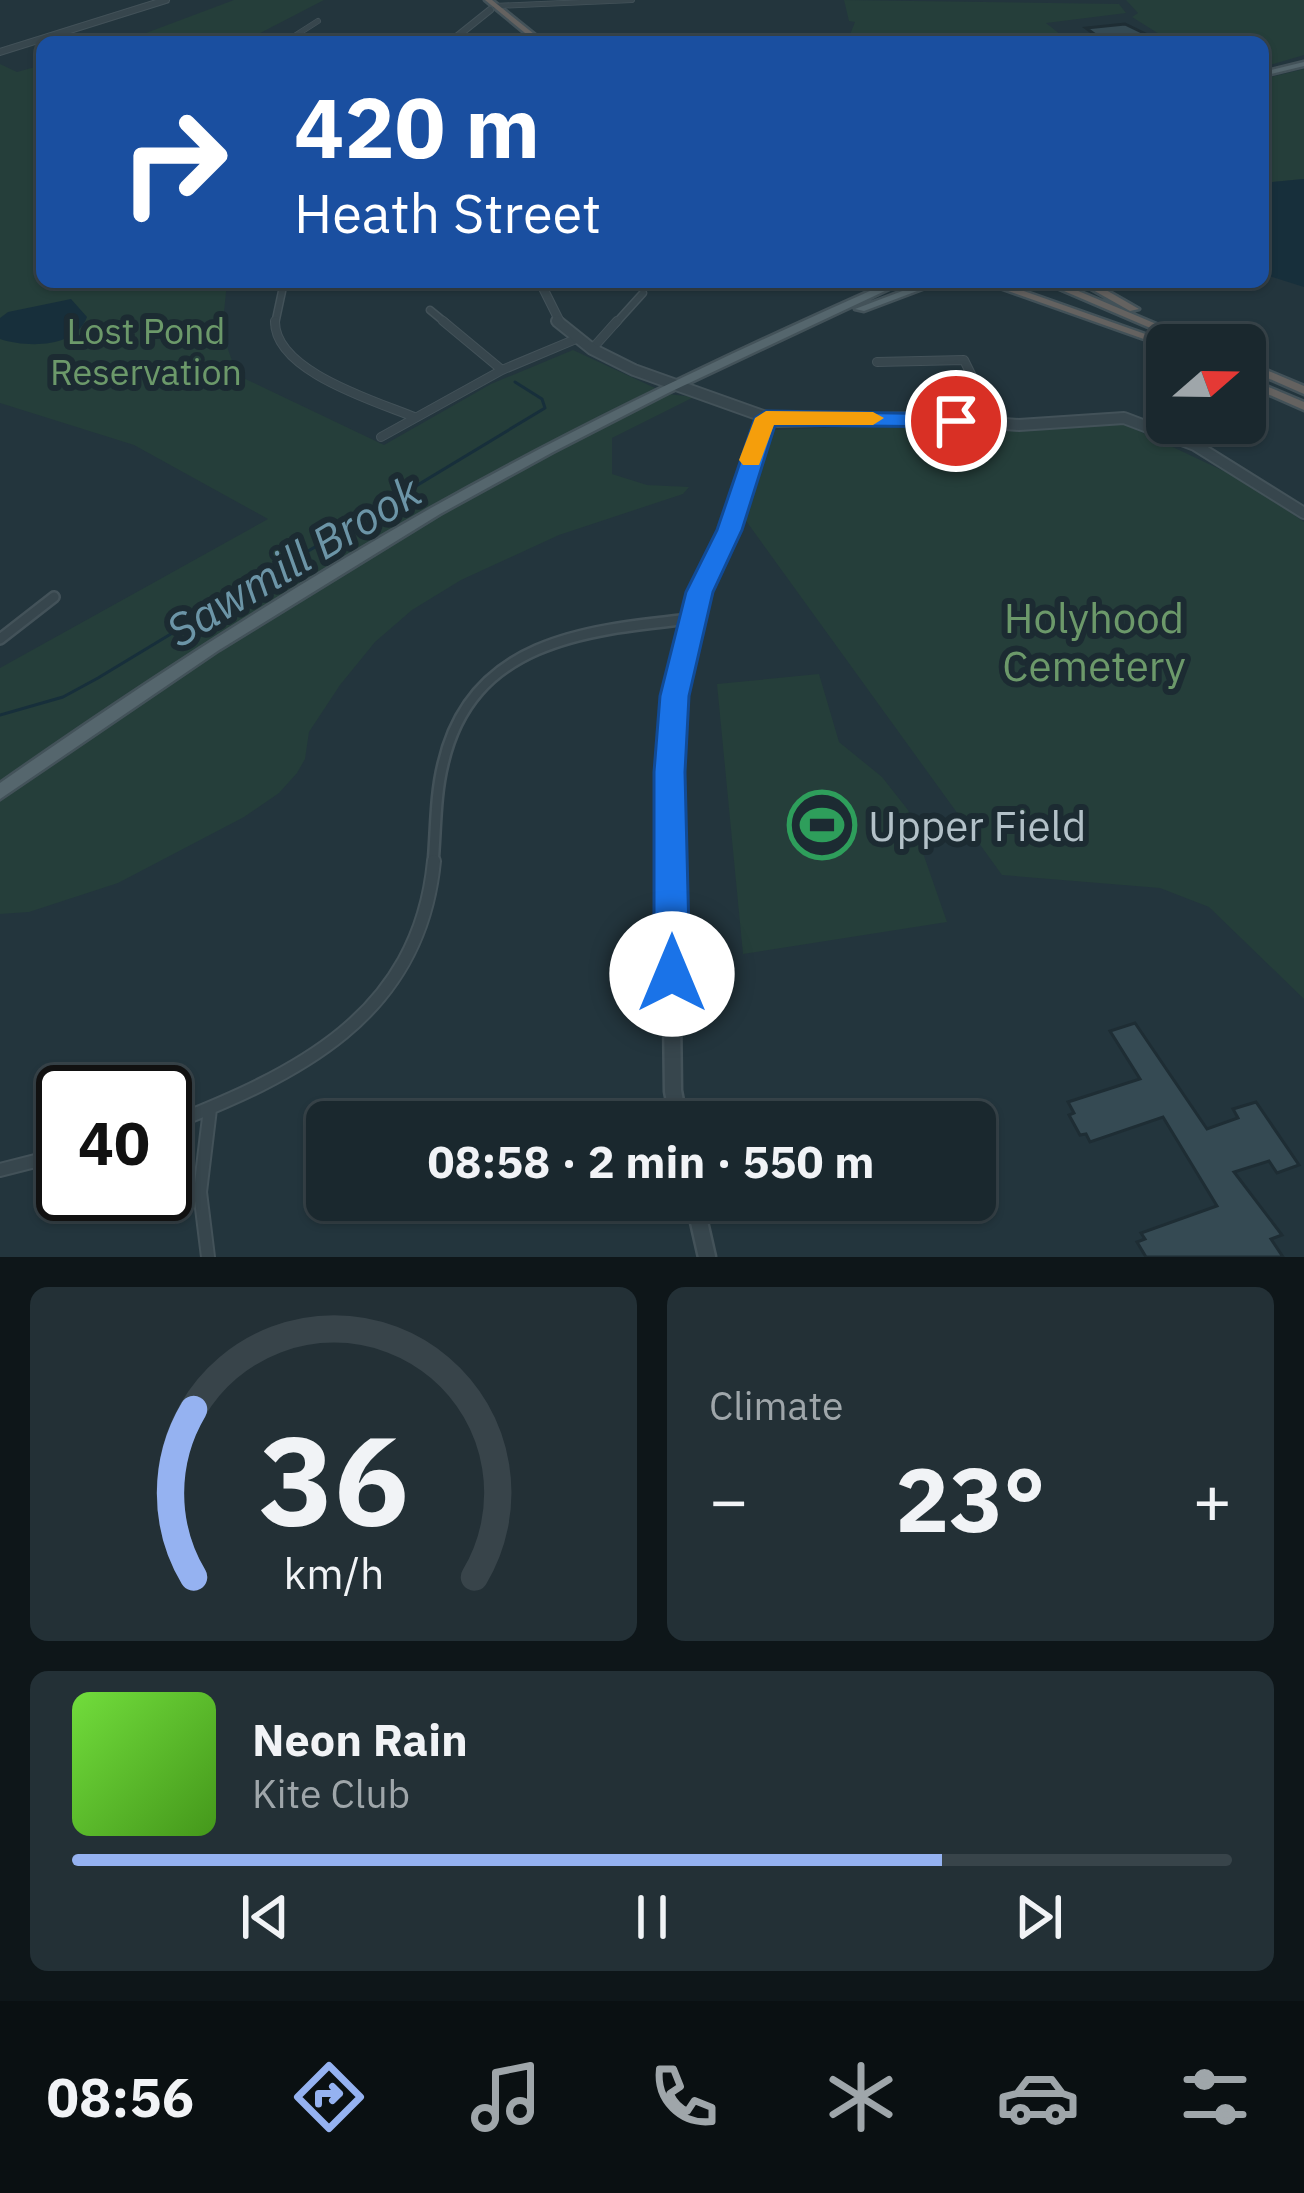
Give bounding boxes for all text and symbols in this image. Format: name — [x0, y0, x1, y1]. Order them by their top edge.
text: 420 m — [294, 72, 540, 181]
icon: right — [96, 84, 252, 240]
text: Heath Street — [294, 178, 601, 248]
park label: Lost Pond Reservation — [50, 307, 242, 395]
north arrow — [1146, 324, 1266, 444]
map controls — [1146, 324, 1266, 444]
pin — [905, 370, 1007, 472]
icon: arrive — [923, 388, 989, 454]
water label: Sawmill Brook — [155, 461, 431, 659]
park label: Holyhood Cemetery — [1002, 590, 1186, 693]
sports icon: Upper Field — [787, 790, 857, 860]
place label: Upper Field — [868, 798, 1086, 853]
position arrow — [609, 911, 735, 1037]
speed limit sign: 40 — [36, 1065, 192, 1221]
text: 08:58 · 2 min · 550 m — [428, 1132, 874, 1190]
text: Climate — [709, 1380, 843, 1431]
text: 36 — [259, 1398, 408, 1560]
text: 23° — [895, 1440, 1046, 1557]
text: − — [709, 1456, 749, 1542]
text: + — [1192, 1456, 1232, 1542]
text: km/h — [283, 1545, 384, 1601]
text: Neon Rain — [252, 1710, 468, 1768]
text: Kite Club — [252, 1768, 410, 1819]
icon: previous — [232, 1884, 298, 1950]
icon: pause — [619, 1884, 685, 1950]
icon: next — [1006, 1884, 1072, 1950]
icon: directions — [287, 2055, 371, 2139]
icon: music — [464, 2055, 548, 2139]
icon: phone — [642, 2055, 726, 2139]
icon: climate — [819, 2055, 903, 2139]
icon: car — [996, 2055, 1080, 2139]
icon: filters — [1173, 2055, 1257, 2139]
text: 08:56 — [47, 2062, 194, 2132]

